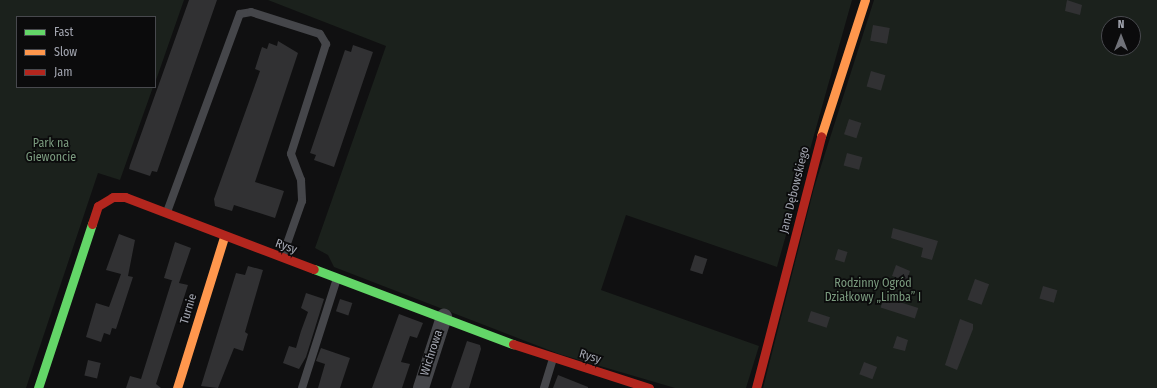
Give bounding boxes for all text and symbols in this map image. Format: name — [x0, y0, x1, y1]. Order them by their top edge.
legend — [16, 16, 156, 88]
north arrow — [1101, 16, 1141, 56]
text: N — [1118, 18, 1124, 31]
text: Fast — [54, 25, 73, 39]
text: Slow — [54, 45, 77, 59]
text: Jam — [54, 65, 72, 79]
park label: Park na Giewoncie — [26, 137, 76, 165]
street label: Jana Dębowskiego — [777, 145, 813, 235]
street label: Rysy — [273, 236, 299, 258]
park label: Rodzinny Ogród Działkowy „Limba” I — [825, 277, 921, 305]
street label: Turnie — [178, 292, 200, 326]
street label: Wichrowa — [418, 328, 446, 378]
street label: Rysy — [577, 347, 603, 367]

